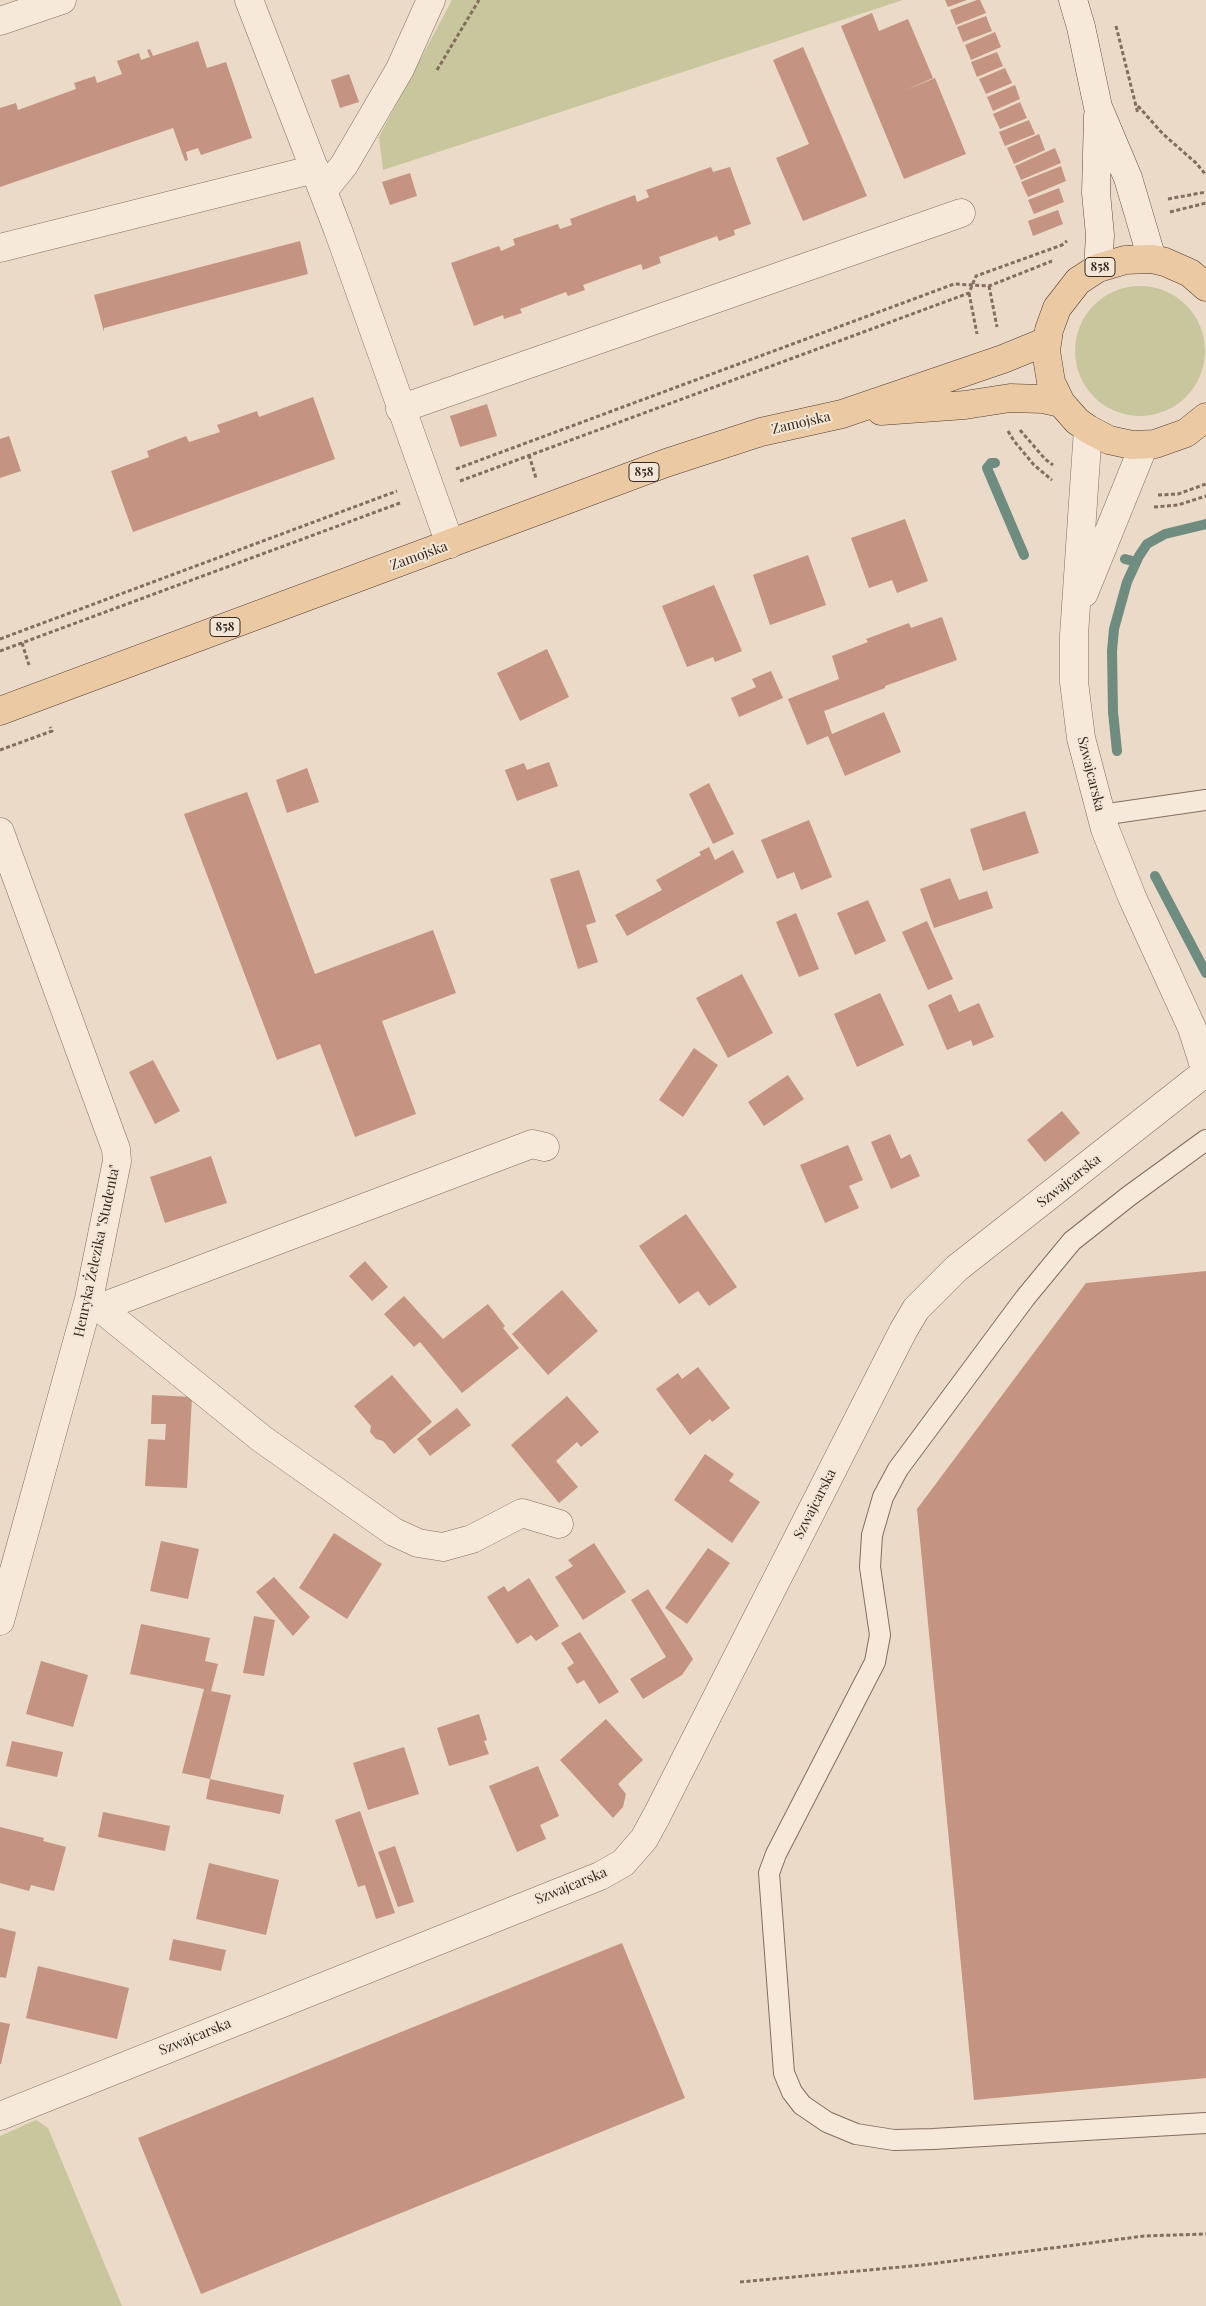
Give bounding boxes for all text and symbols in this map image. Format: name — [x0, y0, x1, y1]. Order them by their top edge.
road number: 858 — [1085, 258, 1115, 276]
street label: Zamojska — [770, 408, 832, 438]
road number: 858 — [629, 462, 659, 482]
street label: Zamojska — [388, 538, 450, 574]
road number: 858 — [210, 618, 240, 636]
street label: Szwajcarska — [1074, 735, 1108, 813]
street label: Szwajcarska — [1034, 1151, 1104, 1211]
street label: Henryka Żelezika "Studenta" — [70, 1163, 124, 1339]
street label: Szwajcarska — [790, 1466, 840, 1542]
street label: Szwajcarska — [532, 1864, 610, 1908]
street label: Szwajcarska — [156, 2015, 234, 2059]

